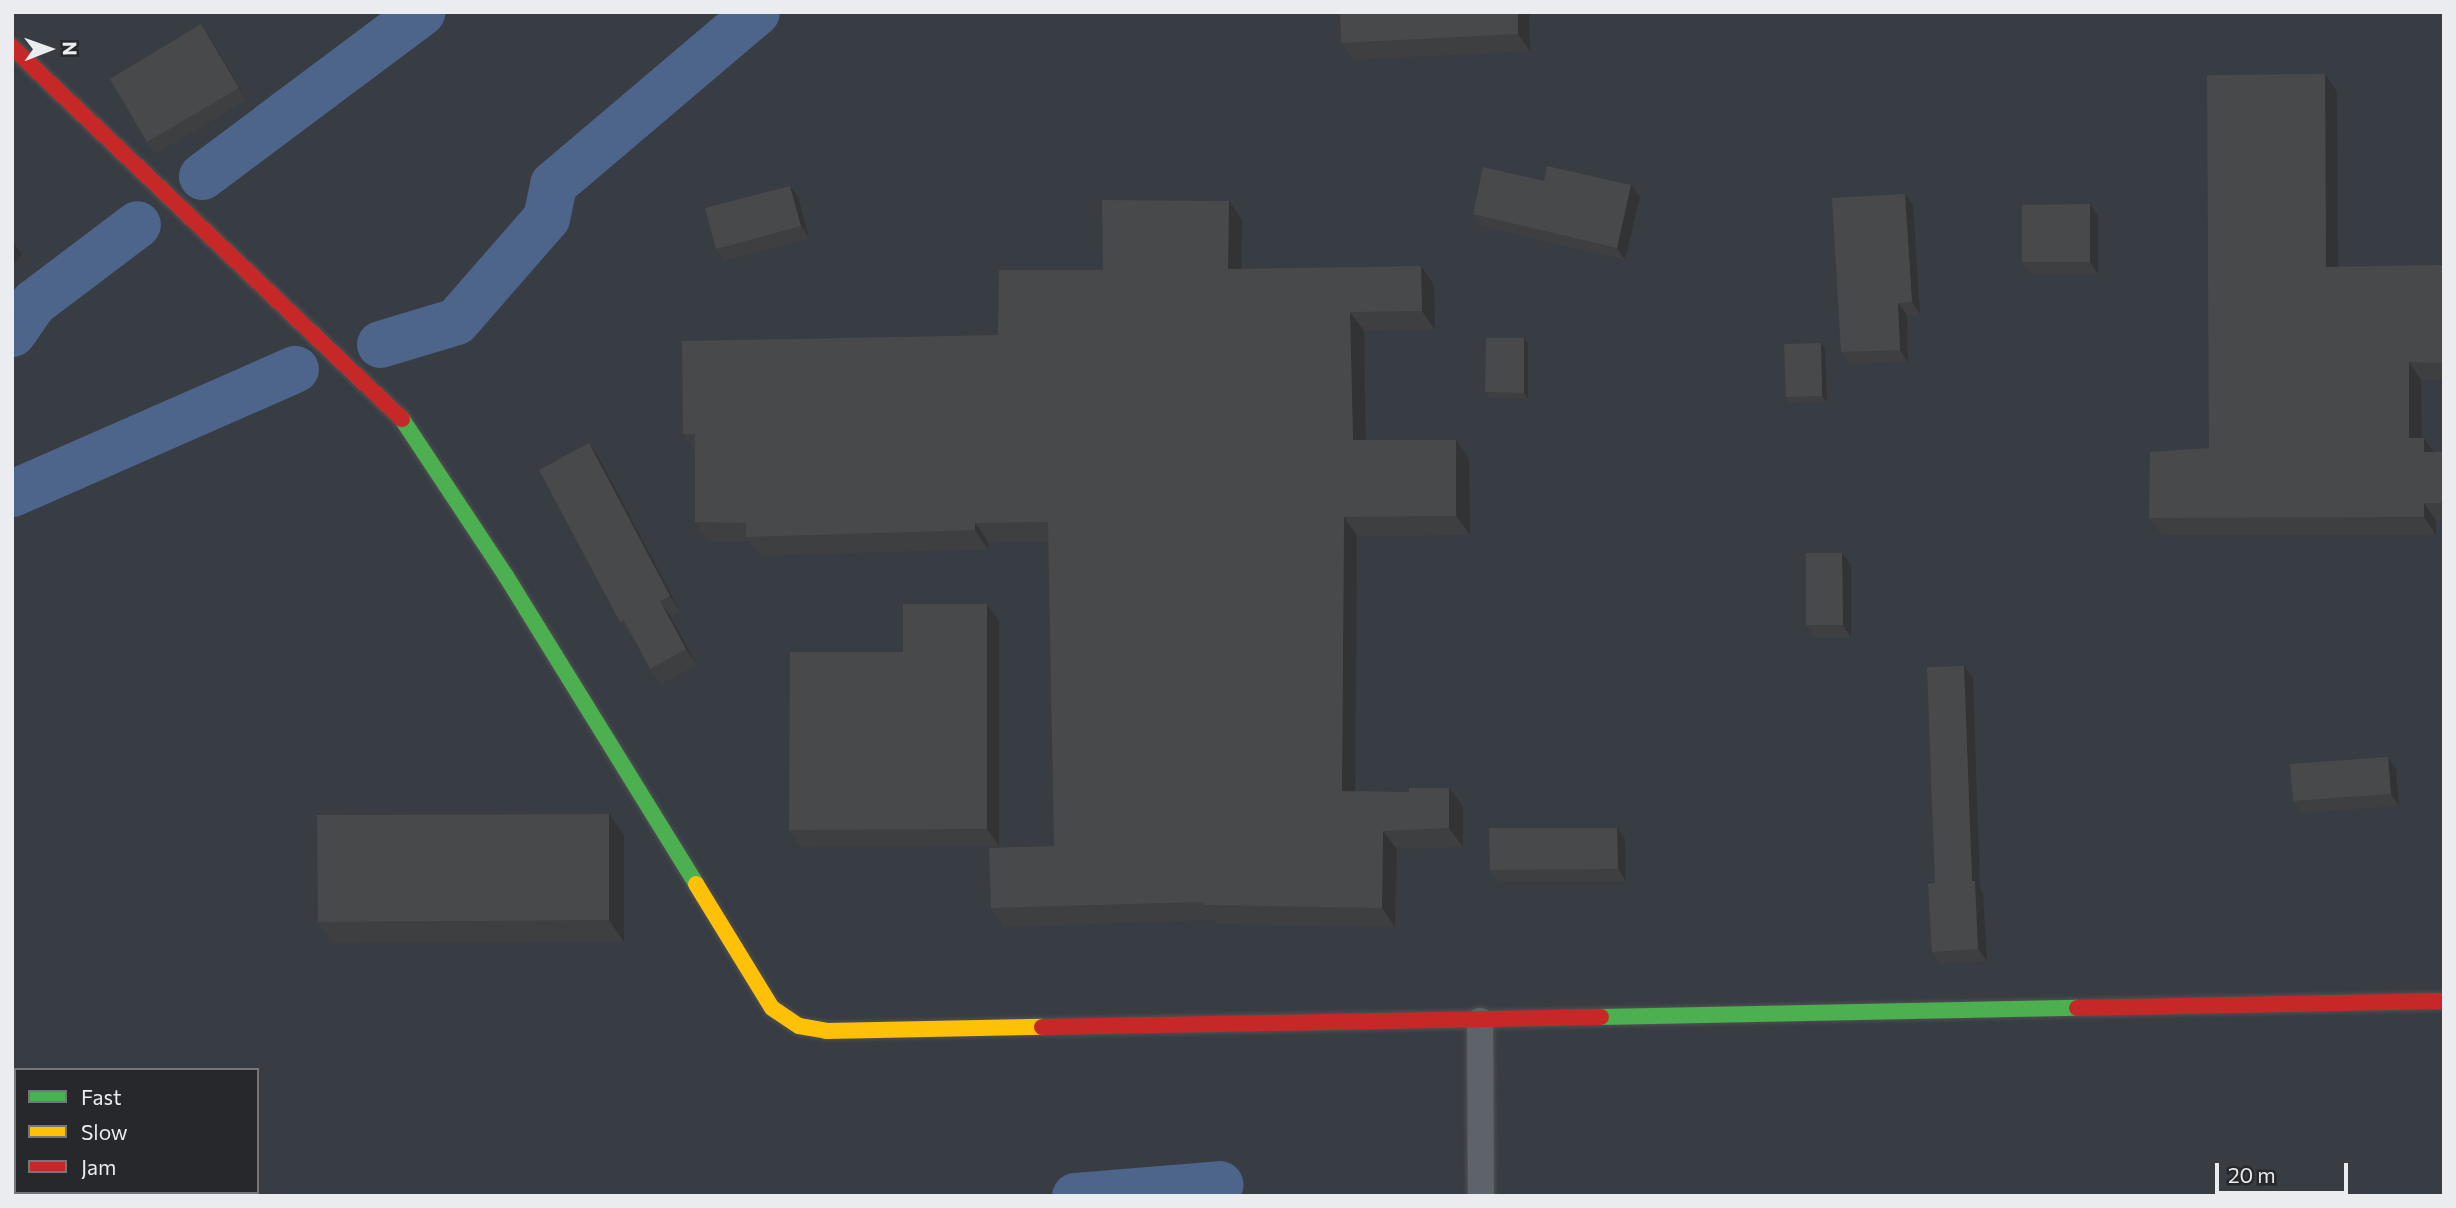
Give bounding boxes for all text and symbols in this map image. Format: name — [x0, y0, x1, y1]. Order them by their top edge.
north arrow — [14, 14, 84, 84]
text: N — [59, 41, 82, 56]
legend — [14, 1068, 259, 1194]
text: Fast — [81, 1084, 122, 1109]
text: Slow — [81, 1119, 128, 1144]
scale bar — [2218, 1148, 2351, 1192]
text: Jam — [81, 1154, 116, 1179]
text: 20 m — [2228, 1162, 2276, 1187]

